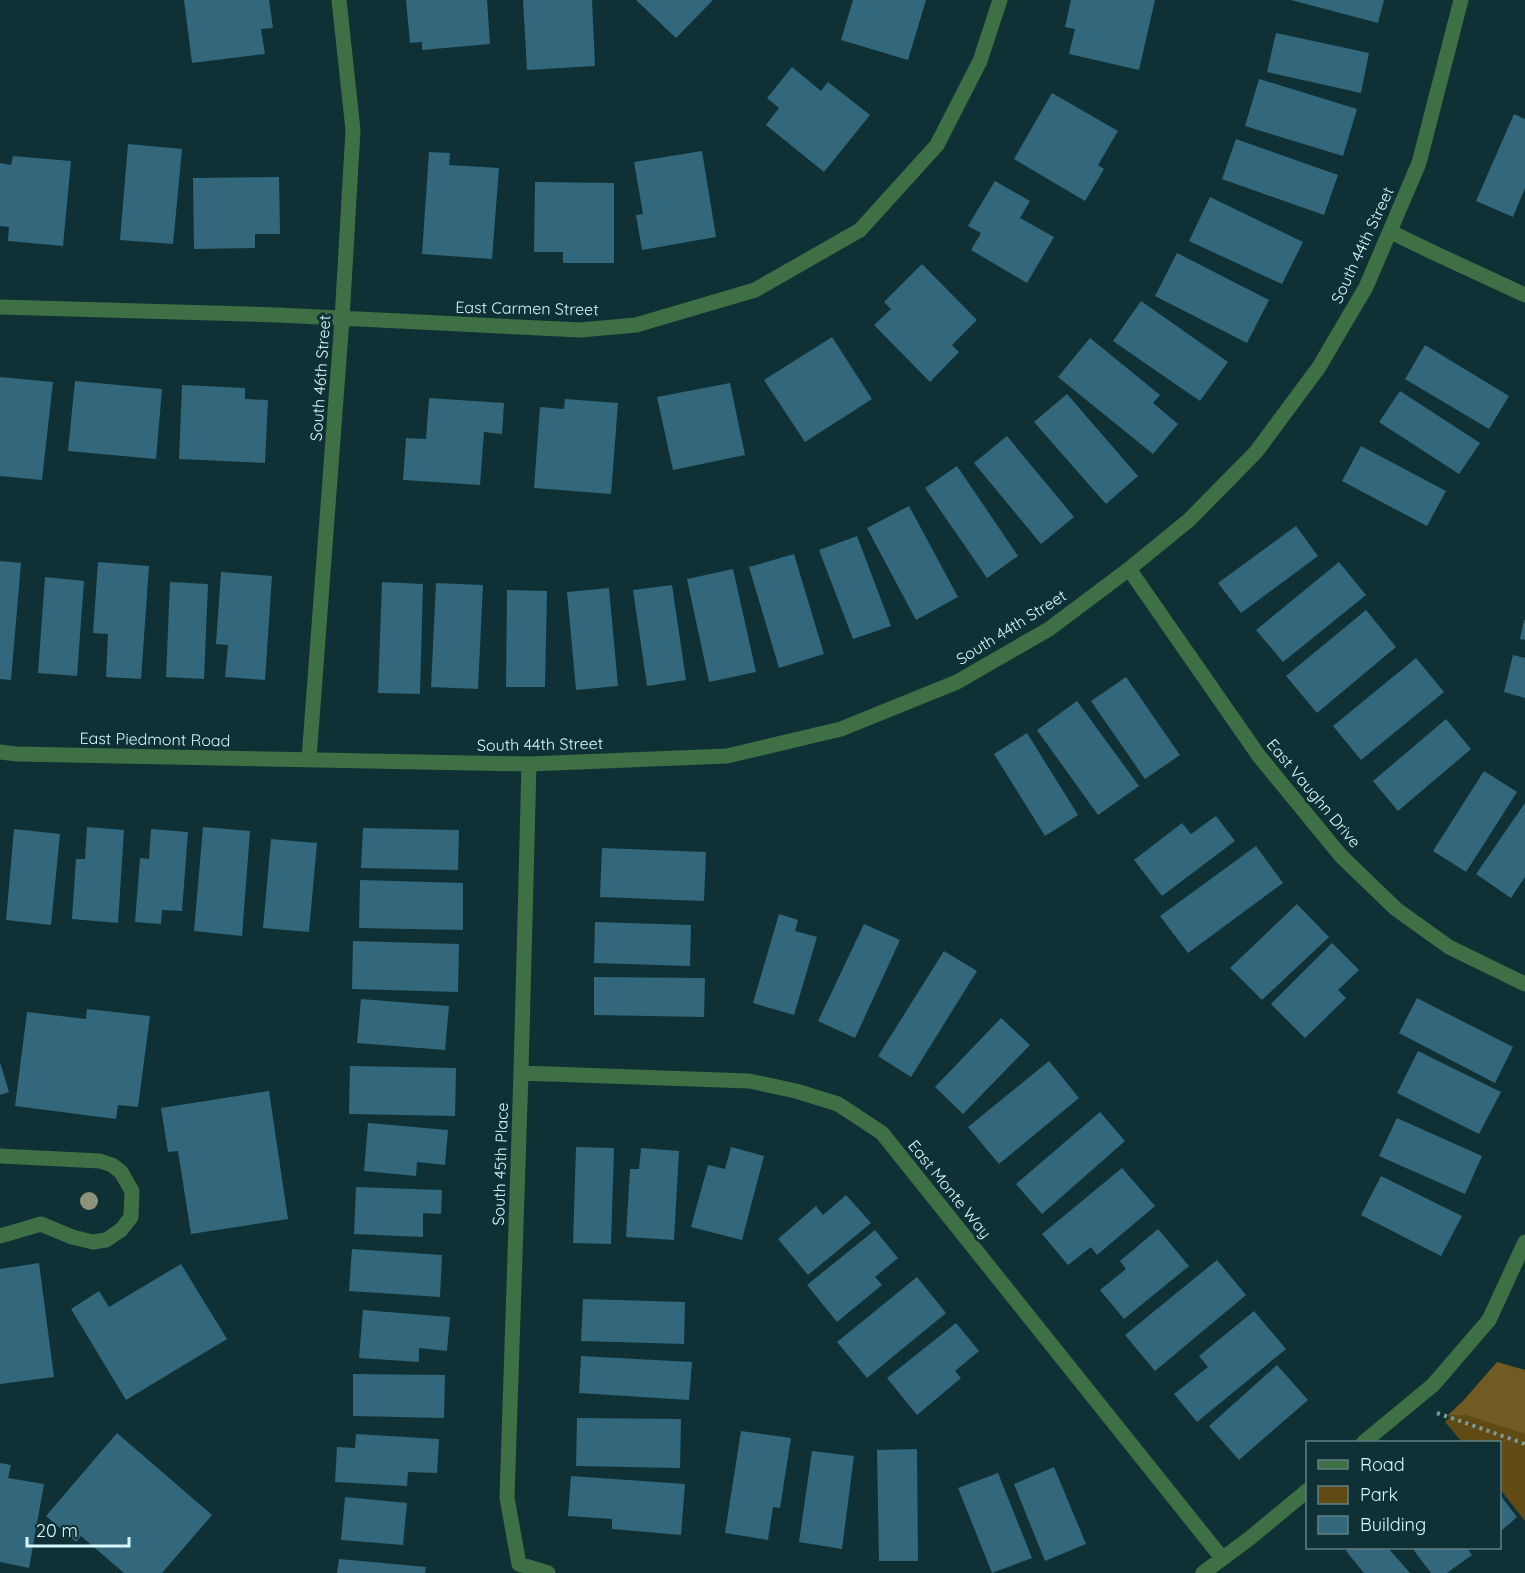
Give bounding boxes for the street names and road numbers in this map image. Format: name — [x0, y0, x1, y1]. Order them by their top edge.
street label: South 44th Street — [1326, 184, 1398, 306]
street label: East Carmen Street — [455, 297, 599, 319]
street label: South 46th Street — [306, 314, 334, 442]
street label: South 44th Street — [952, 585, 1070, 669]
street label: East Piedmont Road — [79, 728, 231, 750]
street label: South 44th Street — [477, 733, 603, 755]
street label: East Vaughn Drive — [1263, 734, 1365, 852]
street label: South 45th Place — [488, 1102, 512, 1226]
street label: East Monte Way — [904, 1136, 996, 1242]

